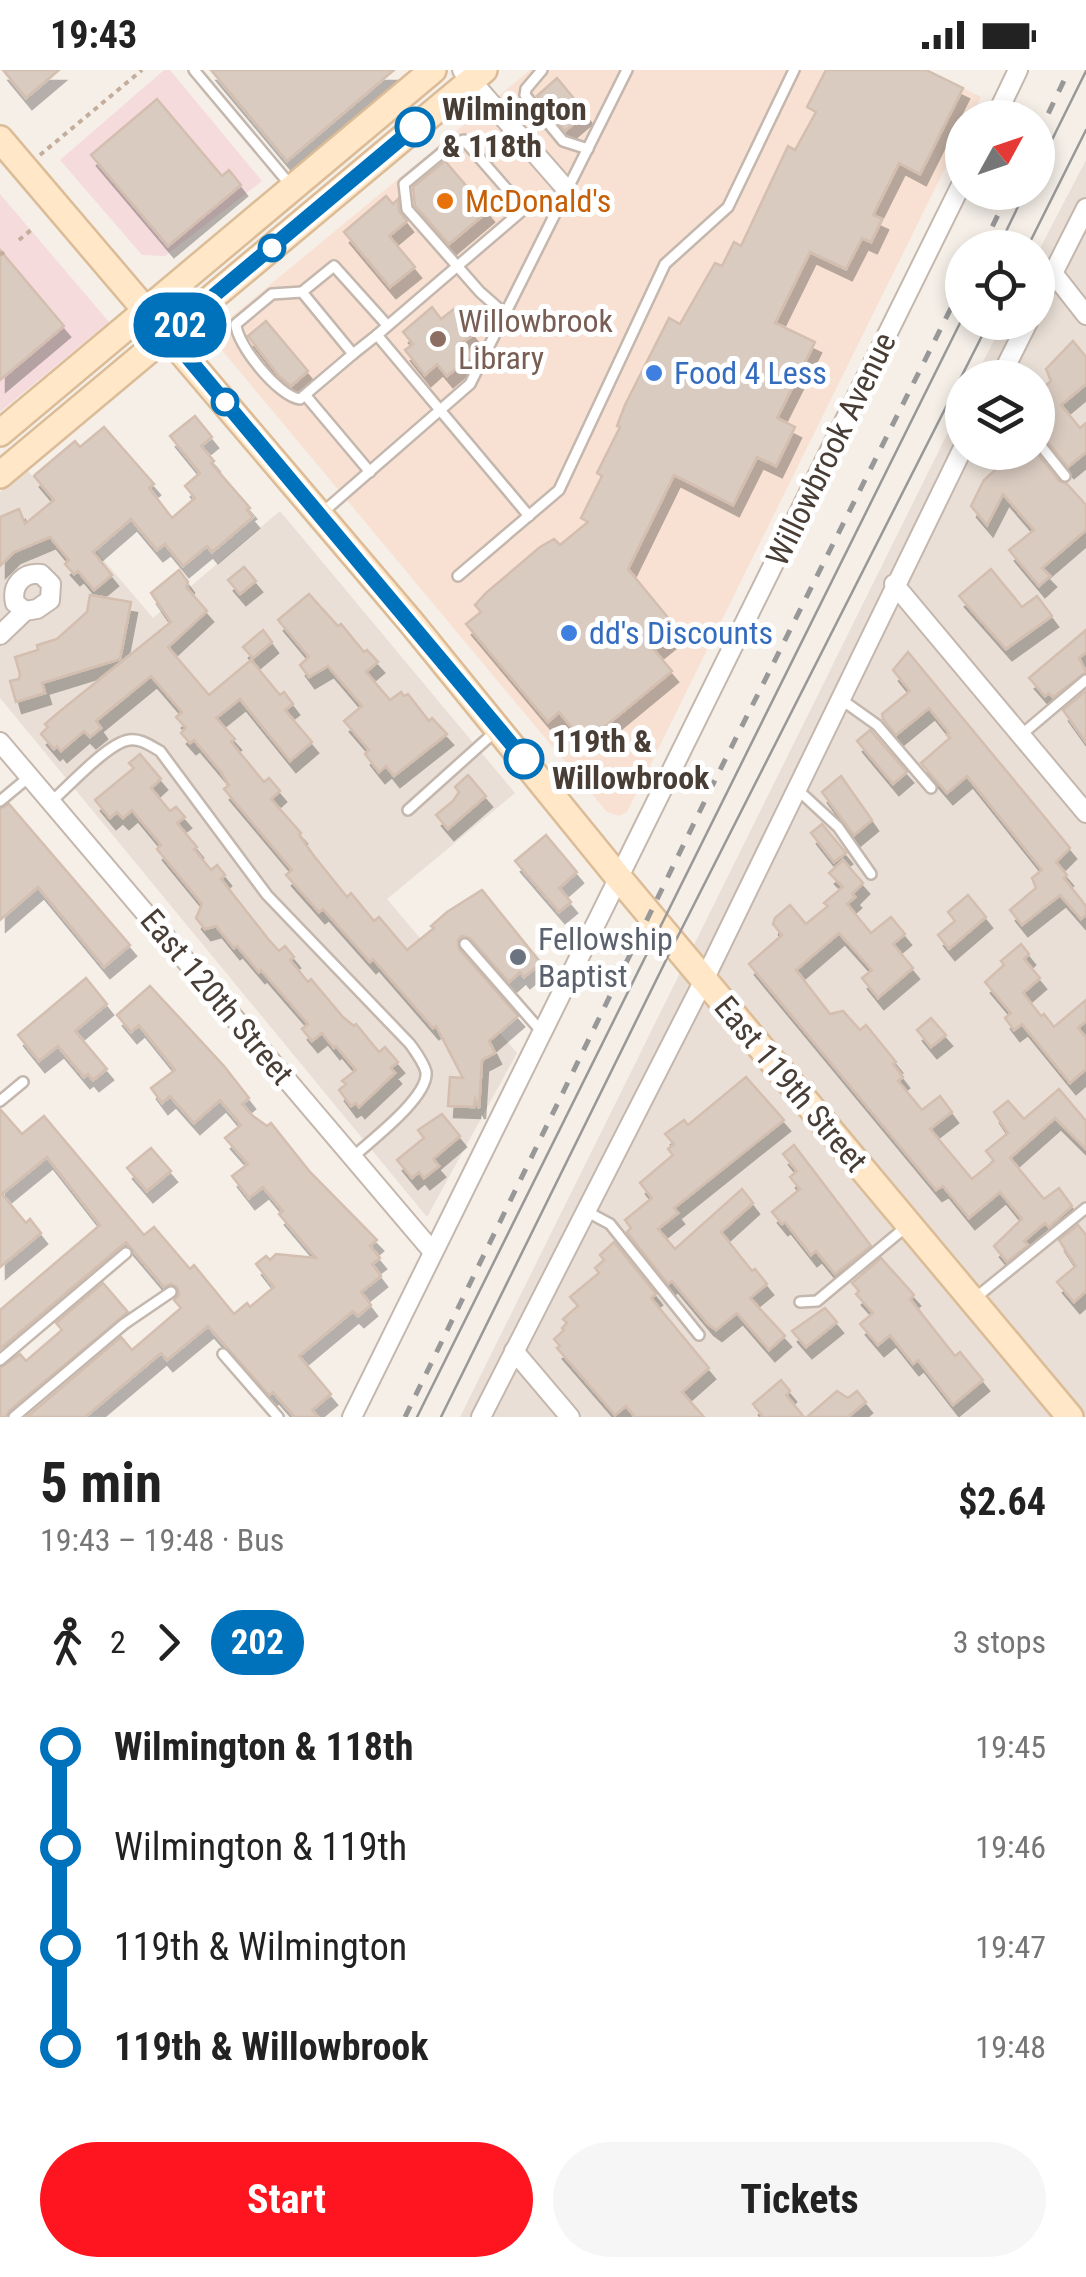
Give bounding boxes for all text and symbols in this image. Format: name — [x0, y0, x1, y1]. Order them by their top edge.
text: 19:43 — [50, 13, 137, 57]
place label: Wilmington & 118th — [442, 90, 587, 165]
north arrow — [945, 100, 1055, 210]
map controls — [945, 100, 1055, 470]
marker: Wilmington & 118th — [396, 108, 434, 146]
place label: McDonald's — [465, 182, 611, 220]
marker: McDonald's — [434, 190, 456, 212]
button: locate — [945, 230, 1055, 340]
unlabelled marker — [259, 235, 285, 261]
line badge: 202 — [122, 292, 238, 358]
place label: Willowbrook Library — [458, 302, 614, 377]
text: 202 — [153, 305, 207, 346]
street label: Willowbrook Avenue — [758, 326, 904, 572]
marker: Willowbrook Library — [427, 328, 449, 350]
place label: Food 4 Less — [674, 354, 827, 392]
button: layers — [945, 360, 1055, 470]
marker: Food 4 Less — [643, 362, 665, 384]
unlabelled marker — [212, 389, 238, 415]
place label: dd's Discounts — [589, 614, 773, 652]
marker: dd's Discounts — [558, 622, 580, 644]
place label: 119th & Willowbrook — [552, 722, 710, 797]
marker: 119th & Willowbrook — [505, 740, 543, 778]
street label: East 120th Street — [133, 902, 301, 1092]
place label: Fellowship Baptist — [538, 920, 673, 995]
marker: Fellowship Baptist — [507, 946, 529, 968]
street label: East 119th Street — [707, 989, 875, 1179]
text: 5 min — [40, 1451, 162, 1515]
text: $2.64 — [958, 1480, 1046, 1524]
text: 19:43 – 19:48 · Bus — [40, 1521, 284, 1559]
icon: walk — [40, 1615, 95, 1670]
icon: forward — [141, 1615, 196, 1670]
text: 202 — [231, 1622, 284, 1663]
text: 2 — [110, 1623, 126, 1661]
text: 3 stops — [953, 1623, 1046, 1661]
text: Wilmington & 118th — [114, 1725, 413, 1769]
text: 19:45 — [975, 1728, 1046, 1766]
text: Wilmington & 119th — [114, 1825, 407, 1869]
text: 19:46 — [975, 1828, 1046, 1866]
text: 119th & Wilmington — [114, 1925, 407, 1969]
text: 19:47 — [975, 1928, 1046, 1966]
text: 119th & Willowbrook — [114, 2025, 428, 2069]
text: 19:48 — [975, 2028, 1046, 2066]
button: Start — [40, 2142, 533, 2257]
button: Tickets — [553, 2142, 1046, 2257]

